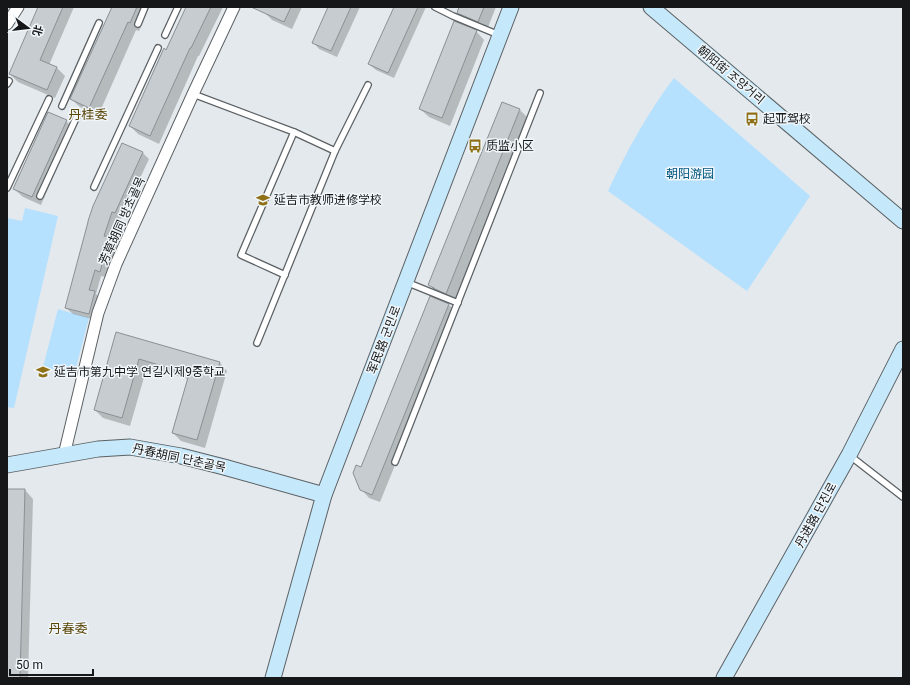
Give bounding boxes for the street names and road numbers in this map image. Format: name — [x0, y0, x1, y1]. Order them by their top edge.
street label: 朝阳街 조양거리 — [695, 43, 767, 107]
street label: 芳草胡同 방초골목 — [96, 175, 148, 267]
street label: 军民路 군민로 — [365, 304, 403, 376]
street label: 丹春胡同 단춘골목 — [131, 441, 227, 475]
street label: 丹进路 단진로 — [792, 480, 840, 550]

